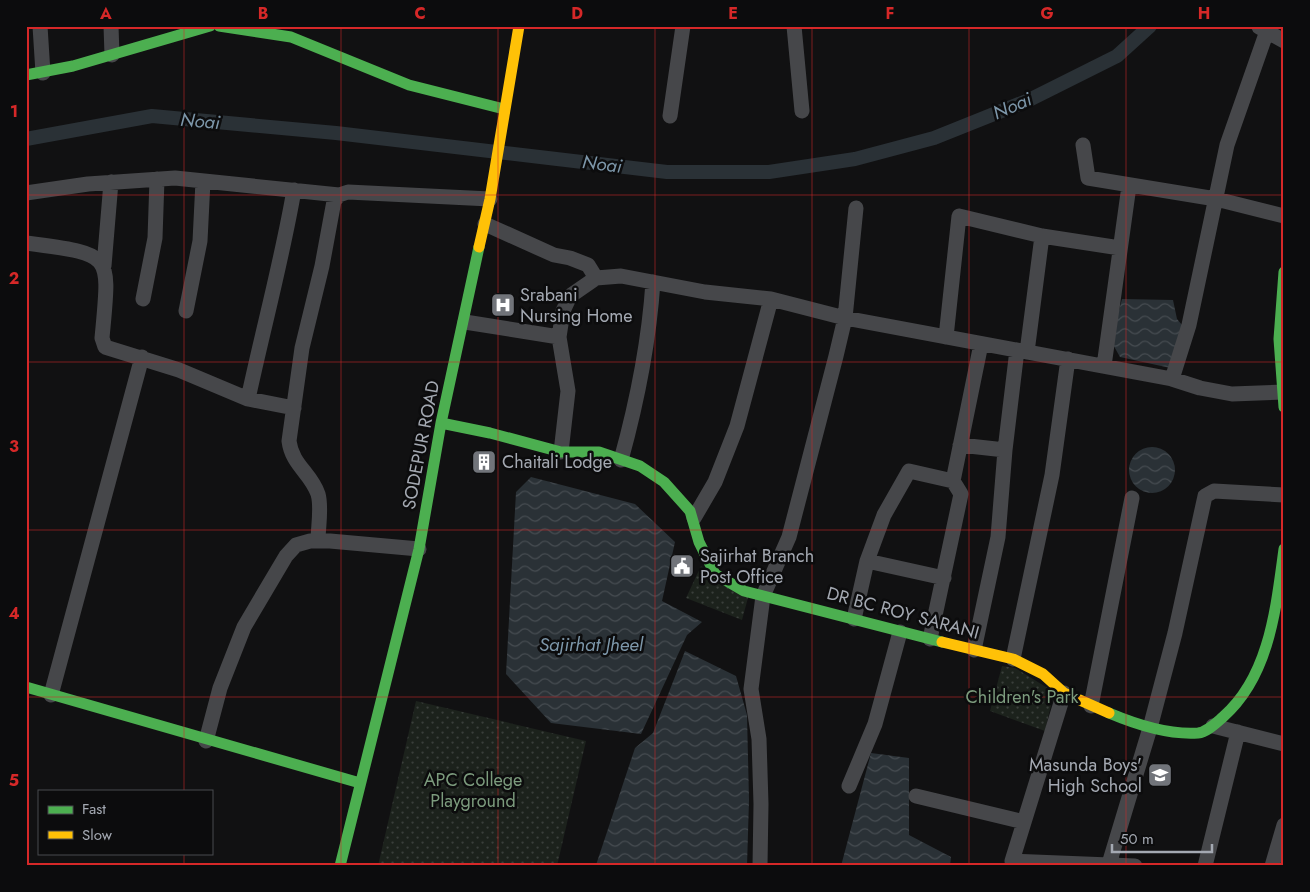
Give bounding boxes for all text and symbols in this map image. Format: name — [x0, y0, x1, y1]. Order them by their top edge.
text: A — [99, 2, 112, 25]
text: B — [258, 2, 268, 25]
text: C — [414, 2, 426, 25]
text: D — [571, 2, 583, 25]
text: E — [728, 2, 738, 25]
text: F — [886, 2, 894, 25]
text: G — [1040, 2, 1054, 25]
text: H — [1198, 2, 1210, 25]
water label: Noai — [988, 85, 1037, 126]
text: 1 — [10, 100, 18, 123]
water label: Noai — [179, 106, 222, 136]
water label: Noai — [581, 148, 625, 180]
text: 2 — [9, 267, 19, 290]
place label: Srabani Nursing Home — [520, 282, 633, 329]
hospital icon: Srabani Nursing Home — [490, 292, 516, 318]
street label: SODEPUR ROAD — [396, 378, 446, 512]
text: 3 — [9, 435, 19, 458]
building icon: Chaitali Lodge — [471, 449, 497, 475]
place label: Chaitali Lodge — [502, 449, 612, 475]
place label: Sajirhat Branch Post Office — [700, 543, 814, 590]
public building icon: Sajirhat Branch Post Office — [669, 553, 695, 579]
street label: DR BC ROY SARANI — [824, 580, 982, 646]
text: 4 — [8, 602, 20, 625]
water label: Sajirhat Jheel — [539, 631, 644, 658]
park label: Children's Park — [965, 684, 1079, 710]
place label: Masunda Boys' High School — [1029, 752, 1142, 799]
school or university icon: Masunda Boys' High School — [1147, 762, 1173, 788]
park label: APC College Playground — [424, 767, 522, 814]
text: 5 — [9, 769, 19, 792]
legend — [38, 790, 212, 854]
text: Fast — [82, 798, 106, 820]
scale bar — [1112, 822, 1212, 854]
text: Slow — [82, 824, 113, 846]
text: 50 m — [1120, 828, 1154, 850]

